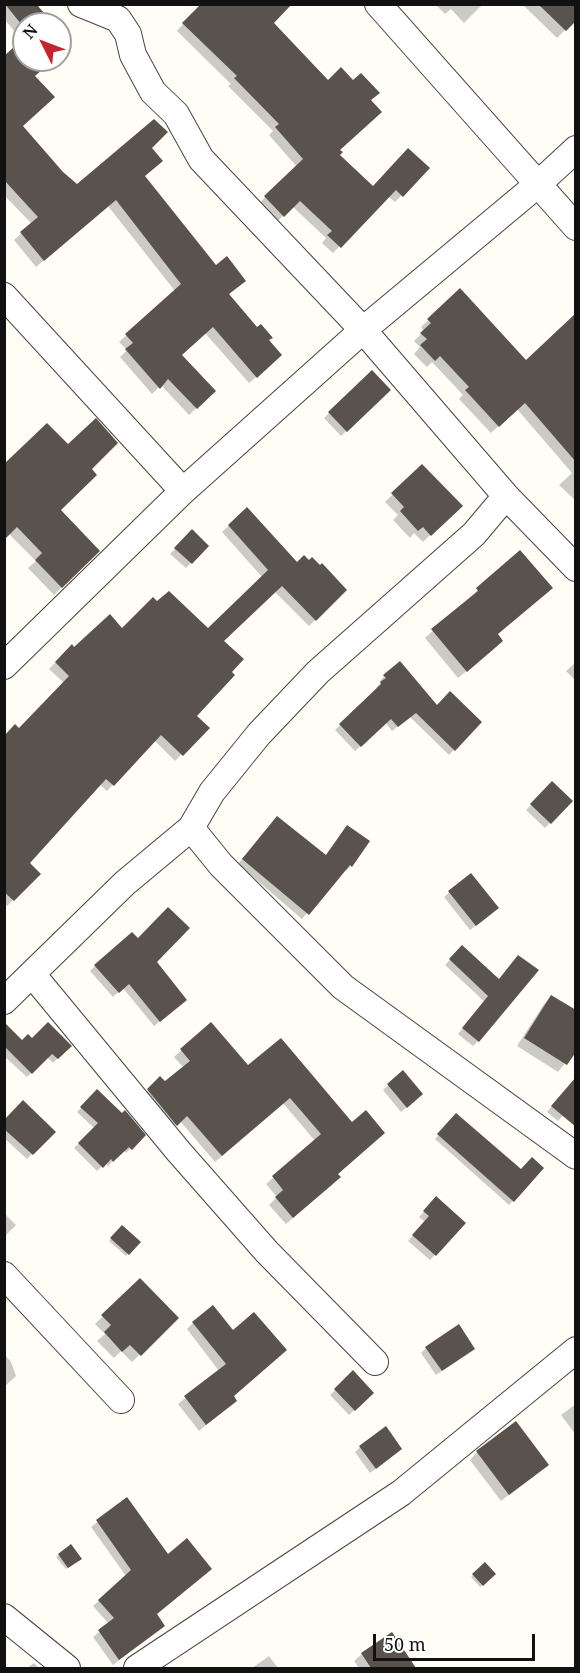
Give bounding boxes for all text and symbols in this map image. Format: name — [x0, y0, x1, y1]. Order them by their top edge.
north arrow — [12, 12, 72, 72]
text: N — [18, 19, 42, 43]
scale bar — [376, 1622, 538, 1660]
text: 50 m — [384, 1632, 426, 1656]

